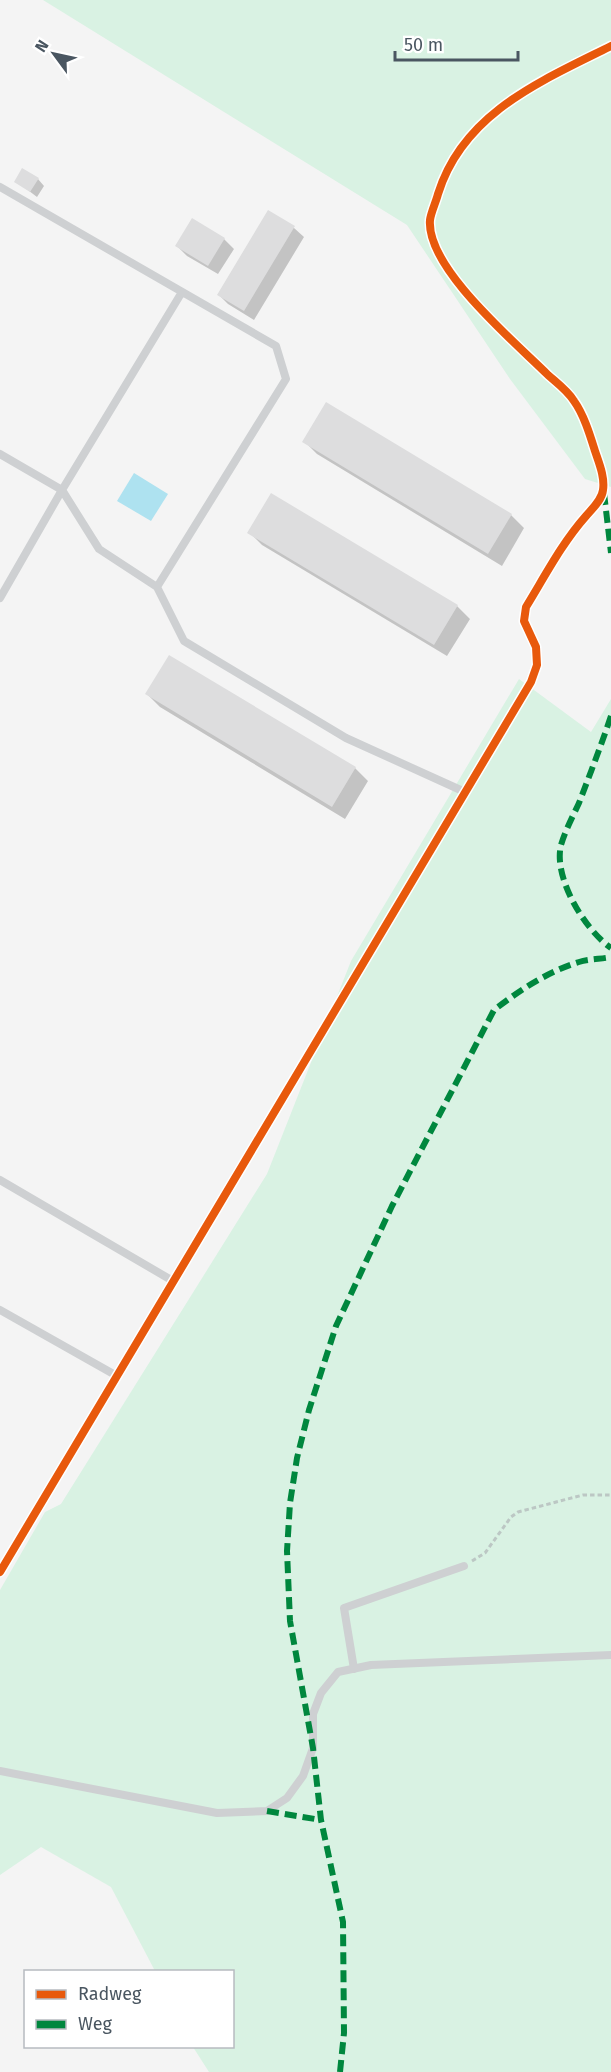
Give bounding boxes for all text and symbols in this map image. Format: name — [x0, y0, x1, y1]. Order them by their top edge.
north arrow — [24, 24, 84, 84]
scale bar — [395, 24, 518, 62]
text: 50 m — [404, 34, 443, 56]
text: N — [31, 36, 53, 56]
legend — [24, 1970, 234, 2048]
text: Radweg — [78, 1983, 142, 2005]
text: Weg — [78, 2013, 112, 2035]

